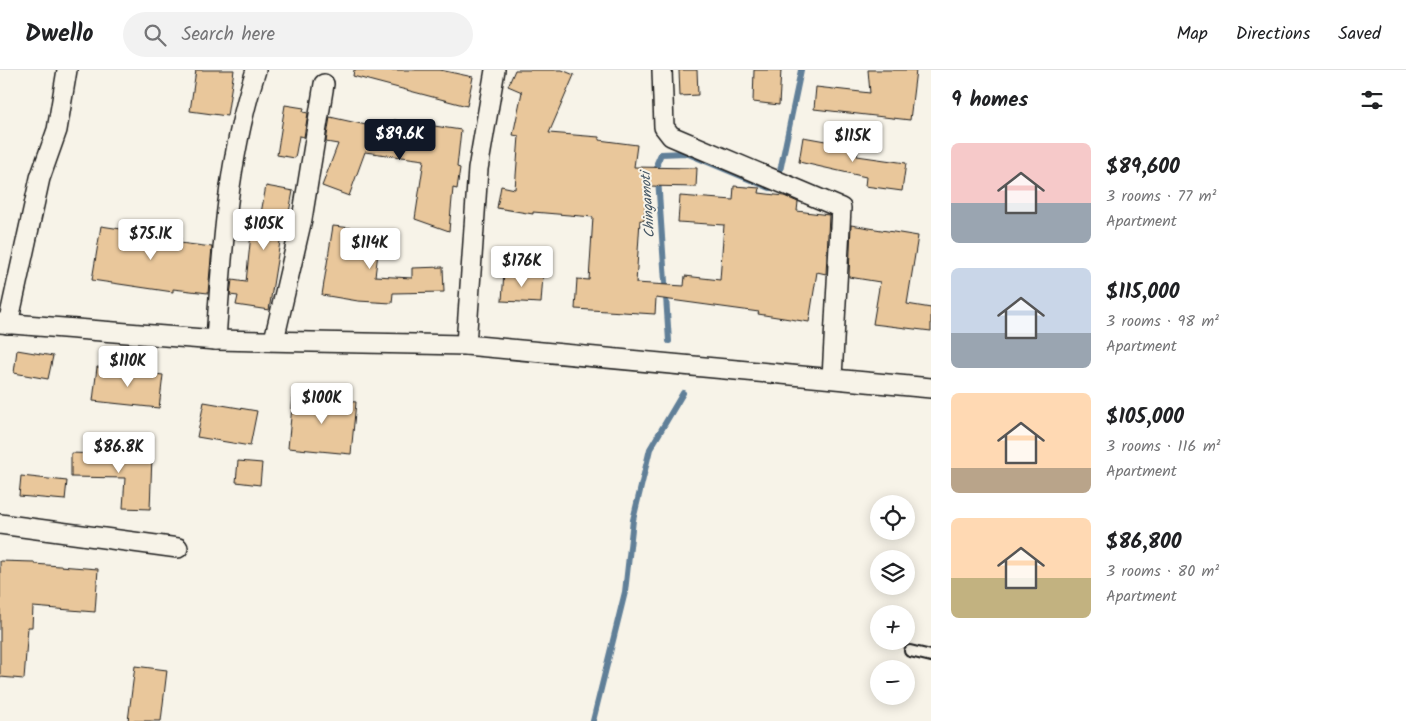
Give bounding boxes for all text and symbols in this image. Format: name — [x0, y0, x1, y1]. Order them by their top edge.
search box — [123, 12, 473, 57]
text: Dwello — [25, 15, 93, 54]
text: Search here — [181, 20, 275, 50]
text: Map — [1176, 20, 1208, 49]
text: Directions — [1236, 20, 1310, 49]
text: Saved — [1338, 20, 1381, 49]
icon: search — [141, 21, 169, 49]
text: 9 homes — [951, 84, 1028, 117]
icon: filters — [1358, 86, 1386, 114]
pin: $89.6K — [359, 118, 441, 161]
pin: $115K — [818, 121, 888, 163]
text: $89.6K — [375, 122, 425, 147]
text: $115K — [835, 124, 871, 149]
text: $89,600 — [1106, 151, 1180, 184]
icon: home — [991, 163, 1051, 223]
water label: Chingamoti — [635, 169, 661, 239]
text: 3 rooms · 77 m² — [1106, 184, 1216, 209]
pin: $105K — [229, 208, 299, 251]
text: Apartment — [1106, 209, 1177, 234]
text: $105K — [244, 212, 284, 237]
pin: $75.1K — [110, 218, 192, 261]
text: $75.1K — [129, 222, 173, 247]
pin: $114K — [335, 228, 405, 270]
text: $114K — [351, 231, 389, 256]
pin: $176K — [487, 246, 557, 288]
text: $176K — [502, 249, 542, 274]
text: $115,000 — [1106, 276, 1180, 309]
icon: home — [991, 288, 1051, 348]
text: 3 rooms · 98 m² — [1106, 309, 1219, 334]
text: Apartment — [1106, 334, 1177, 359]
pin: $110K — [93, 346, 163, 388]
text: $110K — [110, 349, 146, 374]
pin: $100K — [287, 382, 357, 425]
text: $100K — [302, 386, 342, 411]
text: $105,000 — [1106, 401, 1184, 434]
icon: home — [991, 413, 1051, 473]
pin: $86.8K — [78, 432, 160, 474]
text: 3 rooms · 116 m² — [1106, 434, 1221, 459]
text: $86.8K — [94, 435, 144, 460]
text: Apartment — [1106, 459, 1177, 484]
map controls — [870, 495, 915, 705]
button: locate — [870, 495, 915, 540]
text: $86,800 — [1106, 526, 1182, 559]
icon: home — [991, 538, 1051, 598]
button: layers — [870, 550, 915, 595]
text: 3 rooms · 80 m² — [1106, 559, 1219, 584]
text: Apartment — [1106, 584, 1177, 609]
button: + — [870, 605, 915, 650]
button: − — [870, 660, 915, 705]

